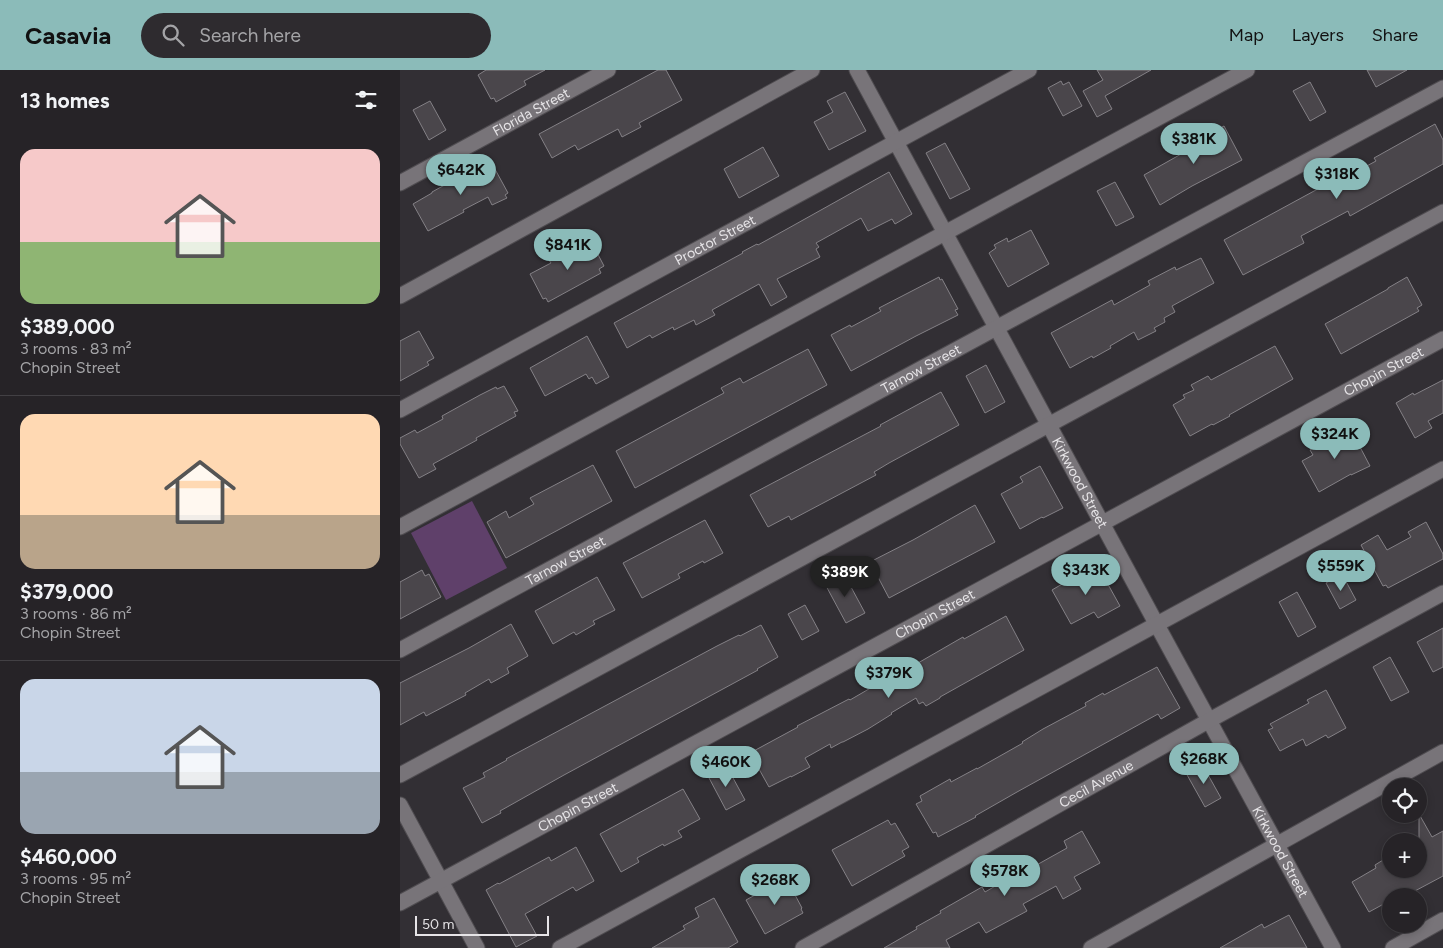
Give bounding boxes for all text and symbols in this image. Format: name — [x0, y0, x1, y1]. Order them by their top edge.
search box — [141, 13, 491, 58]
text: Casavia — [25, 21, 111, 50]
icon: search — [159, 21, 187, 49]
text: Search here — [199, 24, 301, 47]
text: Map — [1229, 24, 1264, 46]
text: Layers — [1292, 24, 1344, 46]
text: Share — [1372, 24, 1418, 46]
street label: Florida Street — [490, 84, 572, 140]
icon: filters — [352, 86, 380, 114]
text: 13 homes — [20, 88, 109, 113]
pin: $381K — [1159, 122, 1229, 165]
text: $381K — [1172, 129, 1216, 148]
pin: $642K — [426, 154, 496, 196]
pin: $318K — [1302, 158, 1372, 200]
text: $642K — [437, 160, 485, 179]
text: $318K — [1315, 164, 1359, 183]
icon: home — [155, 181, 245, 271]
street label: Proctor Street — [672, 211, 758, 268]
pin: $841K — [533, 228, 603, 271]
text: $841K — [545, 235, 591, 254]
text: $389,000 — [20, 314, 115, 339]
text: 3 rooms · 83 m² — [20, 339, 132, 358]
street label: Tarnow Street — [878, 340, 964, 397]
street label: Chopin Street — [1341, 343, 1426, 400]
text: Chopin Street — [20, 358, 121, 377]
pin: $324K — [1300, 418, 1370, 460]
text: $324K — [1311, 424, 1359, 443]
street label: Kirkwood Street — [1048, 434, 1112, 531]
icon: home — [155, 447, 245, 537]
street label: Tarnow Street — [523, 532, 608, 589]
pin: $559K — [1306, 550, 1376, 592]
pin: $343K — [1051, 554, 1121, 596]
pin: $389K — [810, 556, 880, 598]
text: $559K — [1317, 556, 1365, 575]
text: $343K — [1062, 560, 1110, 579]
text: $389K — [821, 562, 869, 581]
text: $379,000 — [20, 579, 113, 604]
street label: Chopin Street — [892, 585, 978, 642]
text: 3 rooms · 86 m² — [20, 604, 132, 623]
text: Chopin Street — [20, 623, 121, 642]
pin: $379K — [854, 656, 924, 699]
text: $379K — [866, 663, 912, 682]
icon: home — [155, 712, 245, 802]
pin: $268K — [1169, 742, 1239, 785]
pin: $460K — [691, 746, 761, 788]
text: $268K — [1180, 749, 1228, 768]
text: $460K — [701, 752, 751, 771]
street label: Cecil Avenue — [1056, 756, 1137, 811]
street label: Chopin Street — [535, 778, 620, 835]
map controls — [1382, 778, 1427, 933]
button: locate — [1382, 778, 1427, 823]
street label: Kirkwood Street — [1249, 803, 1312, 900]
button: + — [1382, 833, 1427, 878]
text: $460,000 — [20, 844, 117, 869]
pin: $578K — [970, 854, 1040, 897]
text: $578K — [981, 861, 1029, 880]
pin: $268K — [740, 864, 810, 906]
text: 3 rooms · 95 m² — [20, 869, 131, 888]
text: $268K — [751, 870, 799, 889]
text: Chopin Street — [20, 888, 121, 907]
button: − — [1382, 888, 1427, 933]
scale bar — [415, 913, 549, 936]
text: 50 m — [422, 916, 454, 933]

